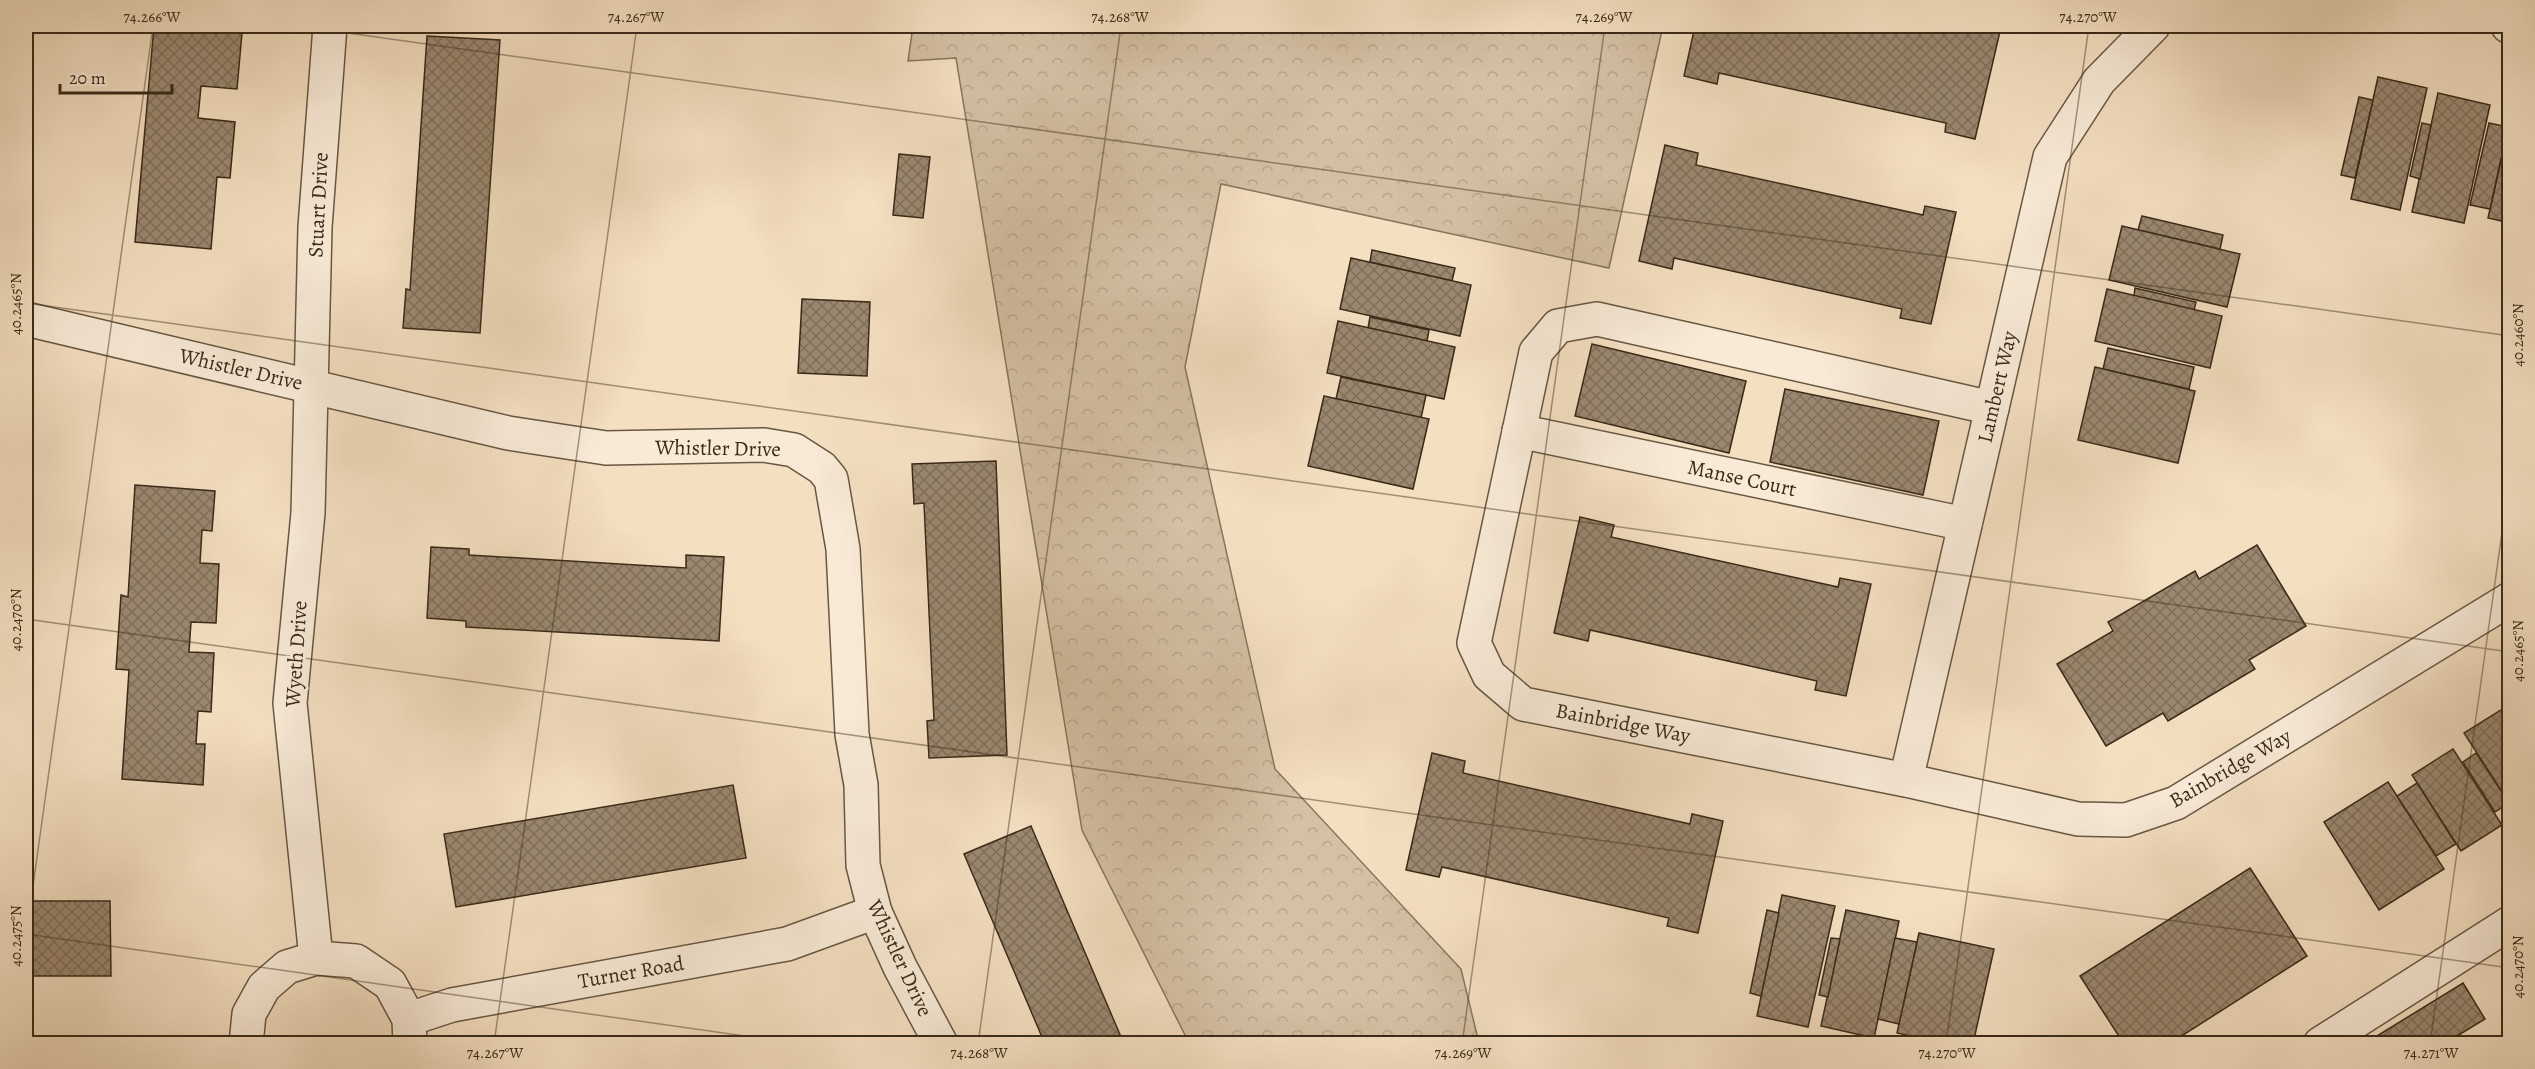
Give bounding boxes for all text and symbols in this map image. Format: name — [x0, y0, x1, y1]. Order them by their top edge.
text: 74.266°W — [123, 7, 181, 27]
text: 74.267°W — [608, 7, 664, 27]
text: 74.268°W — [1091, 7, 1149, 27]
text: 74.269°W — [1575, 7, 1633, 27]
text: 74.270°W — [2059, 7, 2117, 27]
scale bar — [60, 57, 172, 95]
text: 20 m — [69, 66, 106, 90]
street label: Stuart Drive — [301, 152, 335, 258]
text: 40.2465°N — [6, 273, 26, 335]
text: 40.2460°N — [2508, 303, 2528, 367]
street label: Lambert Way — [1971, 328, 2024, 446]
street label: Whistler Drive — [176, 341, 305, 397]
street label: Whistler Drive — [654, 433, 781, 463]
street label: Manse Court — [1685, 453, 1799, 503]
text: 40.2470°N — [6, 588, 26, 651]
street label: Wyeth Drive — [278, 600, 314, 709]
text: 40.2465°N — [2508, 620, 2528, 682]
street label: Bainbridge Way — [1553, 696, 1693, 750]
street label: Bainbridge Way — [2164, 721, 2297, 814]
street label: Whistler Drive — [860, 894, 939, 1021]
text: 40.2475°N — [6, 905, 26, 967]
text: 40.2470°N — [2508, 935, 2528, 998]
street label: Turner Road — [576, 949, 687, 995]
text: 74.267°W — [467, 1043, 523, 1063]
text: 74.268°W — [950, 1043, 1008, 1063]
text: 74.269°W — [1434, 1043, 1492, 1063]
text: 74.270°W — [1918, 1043, 1976, 1063]
text: 74.271°W — [2404, 1043, 2458, 1063]

